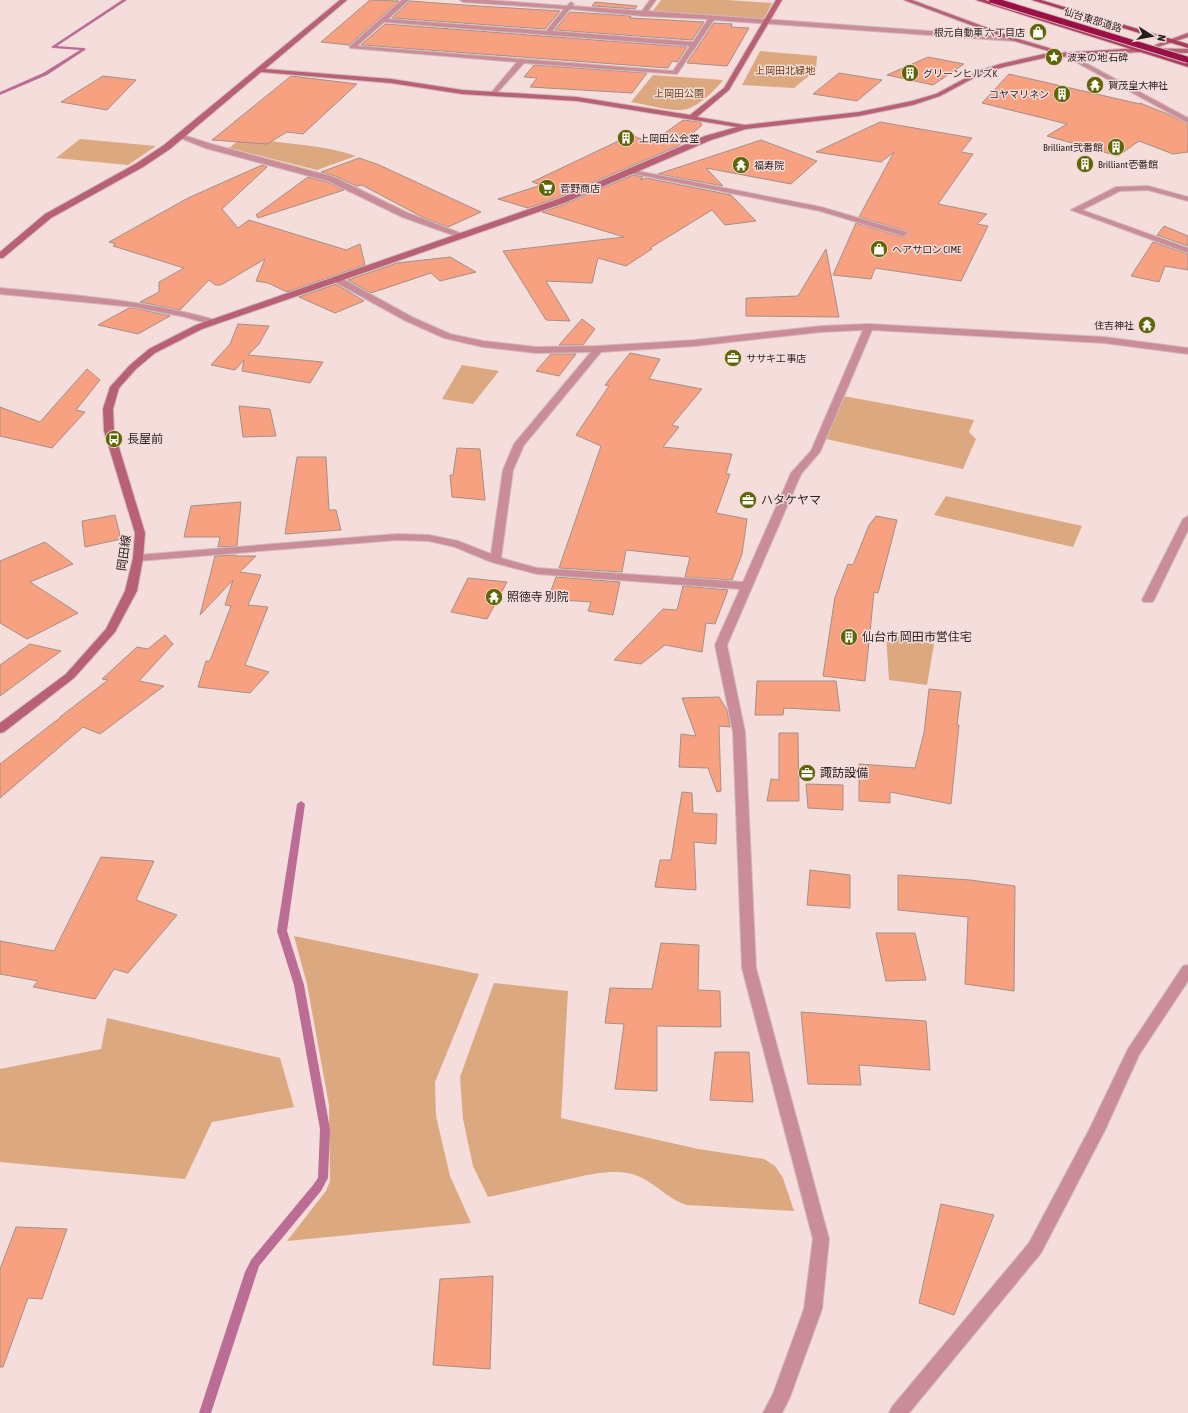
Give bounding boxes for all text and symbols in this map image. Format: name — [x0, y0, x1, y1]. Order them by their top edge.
street label: 仙台東部道路 — [1063, 6, 1123, 34]
north arrow — [1132, 16, 1172, 56]
shop icon: 根元自動車 六丁目店 — [1028, 22, 1048, 42]
place label: 根元自動車 六丁目店 — [934, 27, 1025, 38]
text: N — [1155, 34, 1168, 42]
place icon: 波来の地 石碑 — [1044, 47, 1064, 67]
place label: 波来の地 石碑 — [1067, 52, 1128, 63]
building icon: グリーンヒルズK — [900, 63, 920, 83]
park label: 上岡田北緑地 — [755, 65, 816, 76]
place label: グリーンヒルズK — [923, 68, 997, 79]
temple icon: 賀茂皇大神社 — [1085, 75, 1105, 95]
place label: 賀茂皇大神社 — [1108, 80, 1168, 91]
building icon: コヤマリネン — [1052, 84, 1072, 104]
park label: 上岡田公園 — [654, 88, 704, 99]
place label: コヤマリネン — [989, 89, 1049, 100]
building icon: 上岡田公会堂 — [616, 128, 636, 148]
place label: 上岡田公会堂 — [639, 133, 699, 144]
building icon: Brilliant弐番館 — [1106, 137, 1126, 157]
place label: Brilliant弐番館 — [1043, 142, 1103, 153]
building icon: Brilliant壱番館 — [1075, 154, 1095, 174]
temple icon: 福寿院 — [731, 155, 751, 175]
place label: Brilliant壱番館 — [1098, 159, 1158, 170]
place label: 福寿院 — [754, 160, 784, 171]
supermarket icon: 菅野商店 — [537, 178, 557, 198]
place label: 菅野商店 — [560, 183, 600, 194]
shop icon: ヘアサロン CIME — [869, 239, 889, 259]
place label: ヘアサロン CIME — [892, 244, 962, 255]
temple icon: 住吉神社 — [1137, 315, 1157, 335]
place label: 住吉神社 — [1094, 320, 1134, 331]
office icon: ササキ工事店 — [723, 348, 743, 368]
place label: ササキ工事店 — [746, 353, 806, 364]
bus stop icon: 長屋前 — [104, 429, 124, 449]
place label: 長屋前 — [127, 432, 163, 446]
office icon: ハタケヤマ — [738, 490, 758, 510]
place label: ハタケヤマ — [761, 493, 821, 507]
street label: 岡田線 — [115, 534, 133, 572]
temple icon: 照徳寺 別院 — [484, 587, 504, 607]
place label: 照徳寺 別院 — [507, 590, 569, 604]
building icon: 仙台市 岡田市営住宅 — [839, 627, 859, 647]
place label: 仙台市 岡田市営住宅 — [862, 630, 972, 644]
office icon: 諏訪設備 — [797, 763, 817, 783]
place label: 諏訪設備 — [820, 766, 868, 780]

